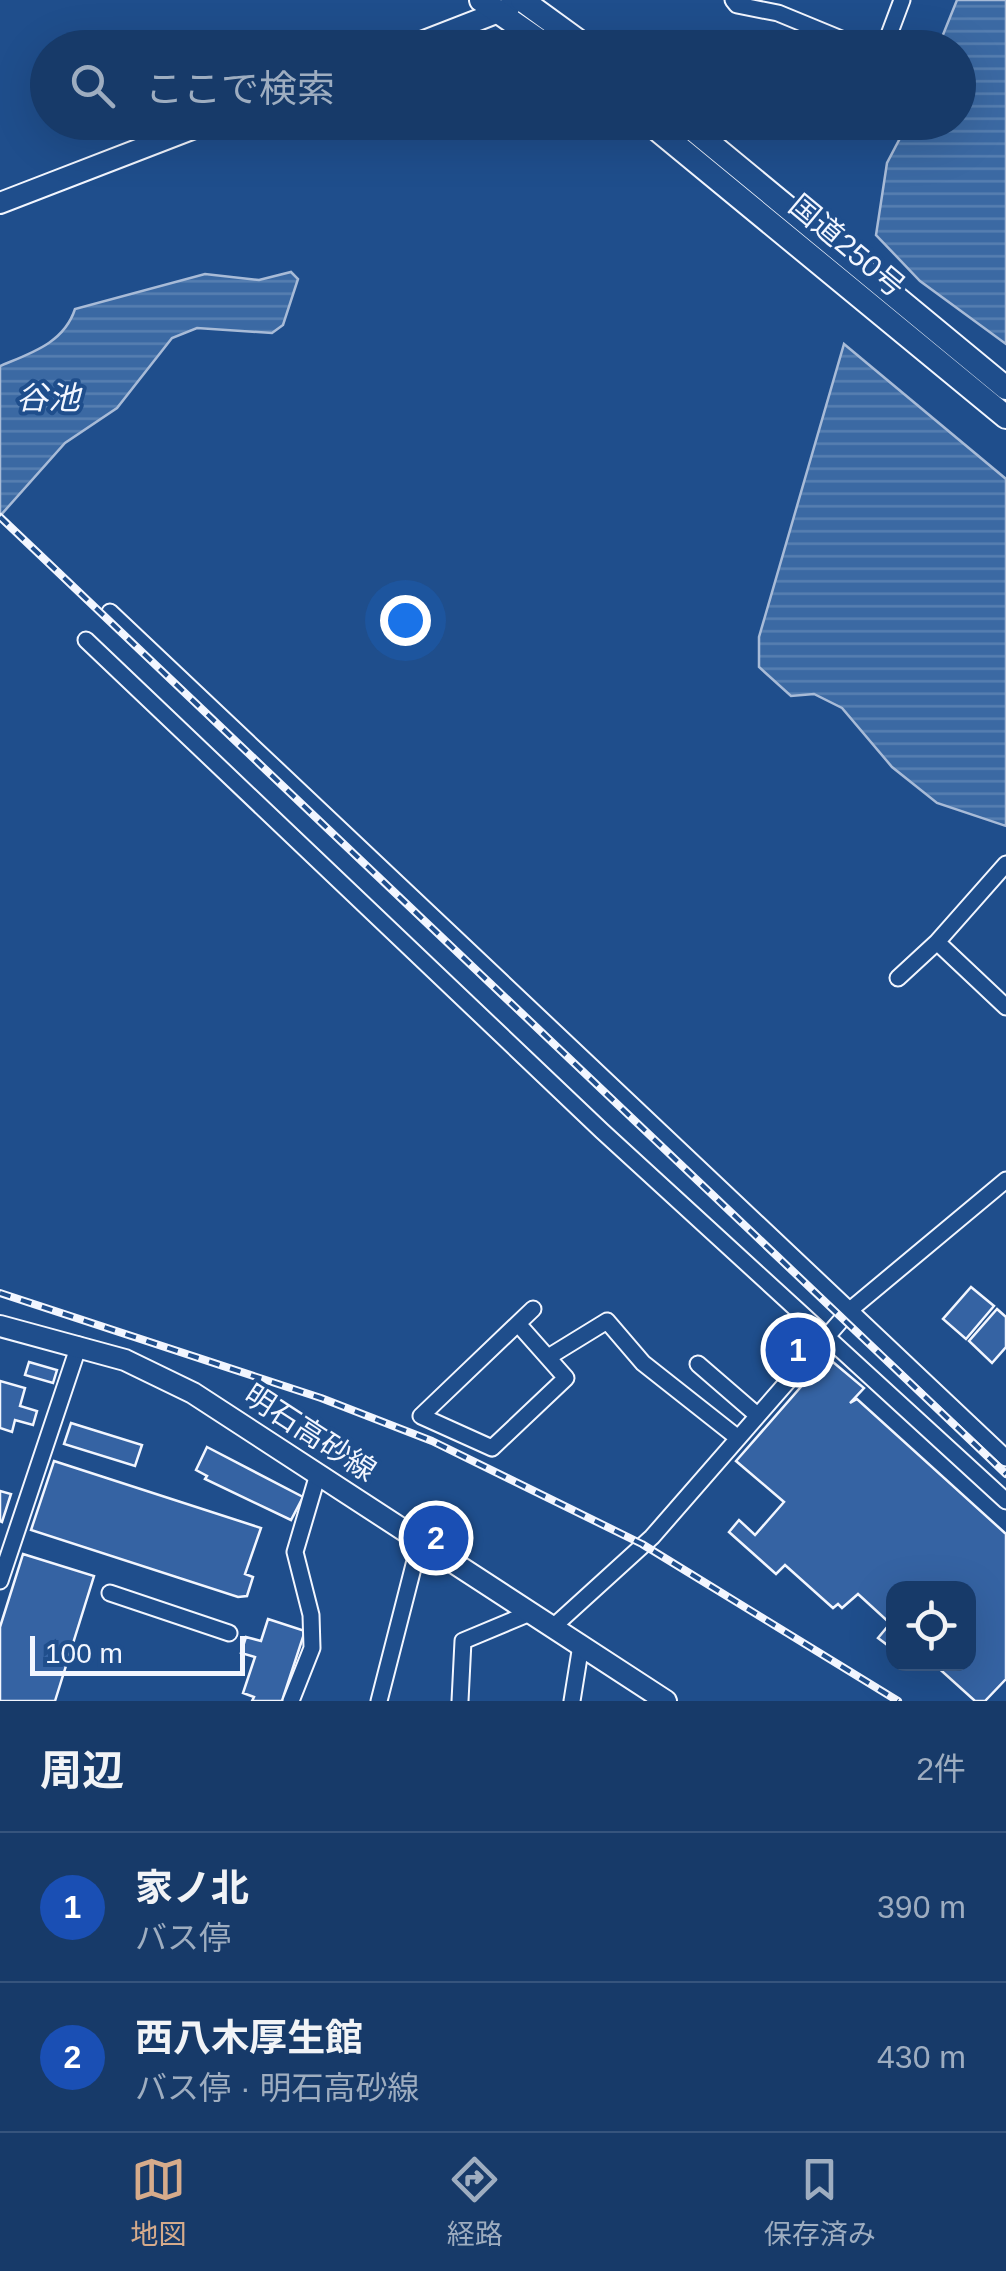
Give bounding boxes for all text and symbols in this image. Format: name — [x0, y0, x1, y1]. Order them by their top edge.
search box — [30, 30, 976, 140]
icon: search — [65, 58, 120, 113]
text: ここで検索 — [145, 68, 335, 110]
street label: 国道250号 — [783, 188, 912, 303]
water label: 谷池 — [16, 380, 83, 416]
your location — [380, 595, 431, 646]
pin: 1 — [766, 1312, 830, 1388]
street label: 明石高砂線 — [238, 1378, 382, 1487]
pin: 2 — [404, 1500, 468, 1576]
map controls — [886, 1581, 976, 1671]
button: locate — [886, 1581, 976, 1671]
scale bar — [30, 1631, 245, 1676]
text: 100 m — [45, 1638, 123, 1669]
text: 周辺 — [40, 1747, 124, 1794]
text: 2件 — [916, 1751, 966, 1787]
text: 家ノ北 — [135, 1867, 249, 1909]
text: 1 — [64, 1889, 81, 1925]
text: 390 m — [877, 1889, 966, 1925]
text: バス停 — [135, 1920, 231, 1956]
text: 西八木厚生館 — [135, 2017, 363, 2059]
text: 2 — [64, 2039, 81, 2075]
text: 430 m — [877, 2039, 966, 2075]
text: バス停 · 明石高砂線 — [135, 2070, 419, 2106]
tab: 地図 — [130, 2152, 186, 2252]
tab: 経路 — [447, 2152, 503, 2252]
tab: 保存済み — [764, 2152, 876, 2252]

